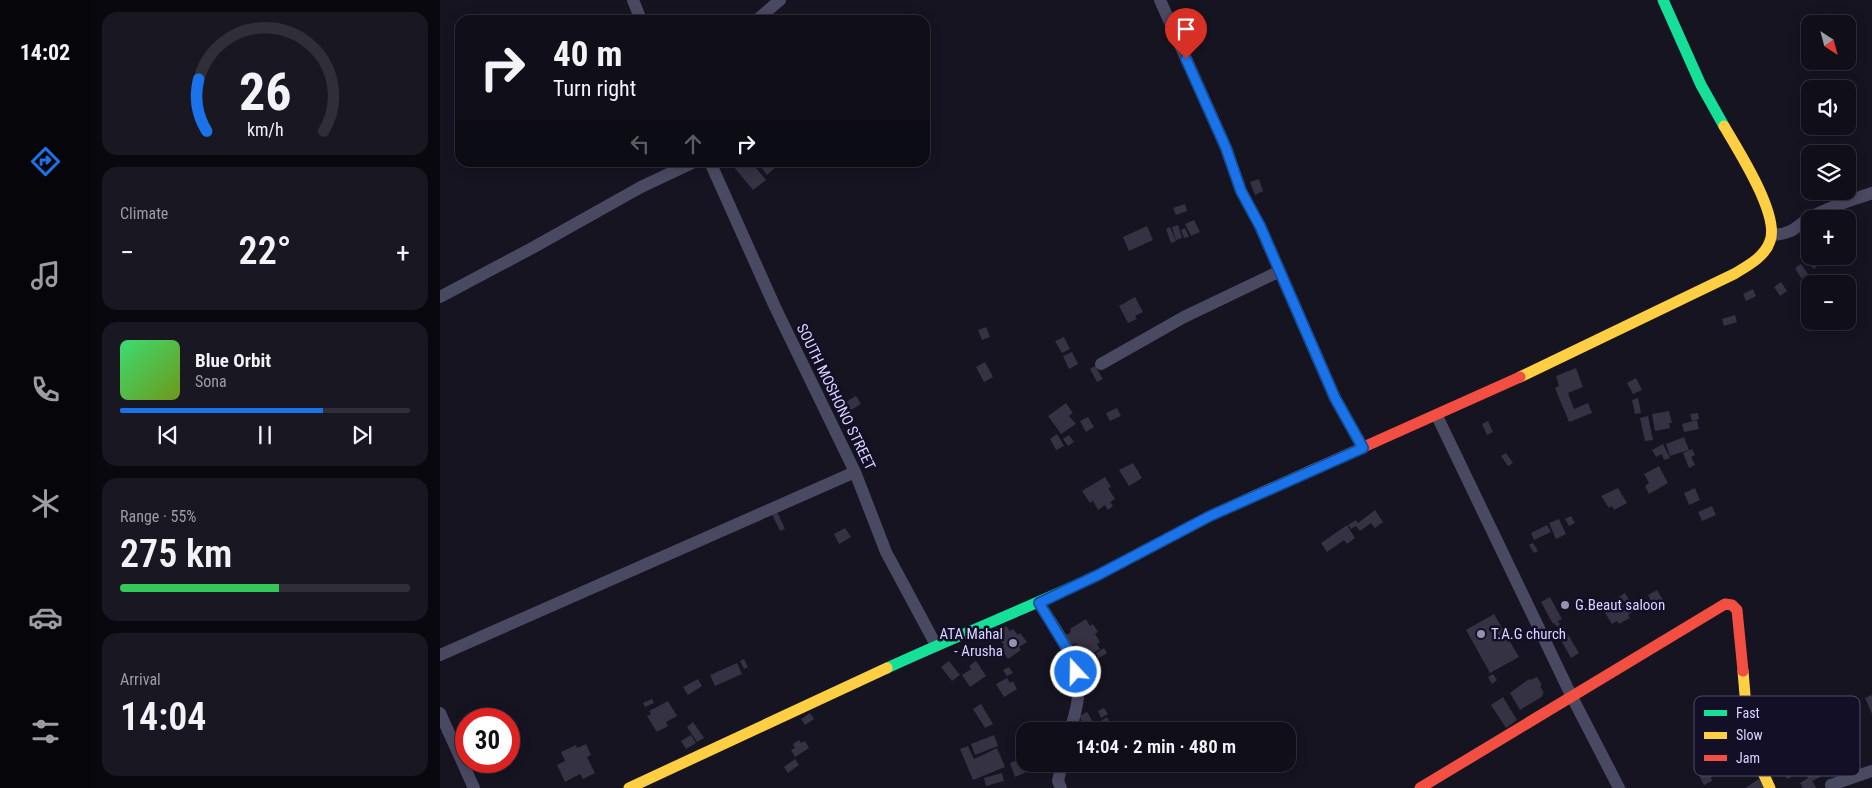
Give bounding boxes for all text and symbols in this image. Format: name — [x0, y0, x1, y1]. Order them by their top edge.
pin — [1165, 8, 1207, 59]
icon: arrive — [1172, 15, 1200, 43]
north arrow — [1801, 15, 1856, 70]
map controls — [1801, 15, 1856, 330]
text: 40 m — [553, 34, 622, 75]
icon: right — [470, 35, 535, 100]
text: 14:02 — [20, 40, 70, 65]
text: 26 — [239, 62, 291, 123]
text: Turn right — [553, 76, 636, 101]
button: sound — [1801, 80, 1856, 135]
text: km/h — [247, 119, 283, 140]
icon: left — [626, 130, 654, 158]
icon: ahead — [679, 130, 707, 158]
icon: right — [732, 130, 760, 158]
icon: directions — [28, 144, 63, 179]
button: layers — [1801, 145, 1856, 200]
text: Climate — [120, 204, 168, 223]
button: + — [1801, 210, 1856, 265]
text: 22° — [239, 229, 291, 273]
text: − — [120, 236, 134, 269]
text: + — [396, 236, 410, 269]
icon: music — [28, 258, 63, 293]
button: − — [1801, 275, 1856, 330]
street label: SOUTH MOSHONO STREET — [793, 321, 879, 473]
text: Blue Orbit — [195, 349, 271, 372]
icon: phone — [28, 372, 63, 407]
text: Sona — [195, 372, 227, 391]
icon: previous — [154, 421, 182, 449]
icon: pause — [251, 421, 279, 449]
icon: next — [348, 421, 376, 449]
icon: climate — [28, 486, 63, 521]
text: Range · 55% — [120, 507, 196, 526]
text: 275 km — [120, 532, 232, 576]
place label: G.Beaut saloon — [1575, 596, 1665, 614]
marker: G.Beaut saloon — [1559, 599, 1571, 611]
icon: car — [28, 600, 63, 635]
place label: ATA Mahal - Arusha — [940, 625, 1003, 660]
place label: T.A.G church — [1491, 625, 1566, 643]
marker: T.A.G church — [1475, 628, 1487, 640]
marker: ATA Mahal - Arusha — [1007, 637, 1019, 649]
position arrow — [1049, 645, 1101, 697]
text: Arrival — [120, 670, 161, 689]
text: 14:04 — [120, 695, 206, 739]
legend — [1694, 696, 1860, 776]
text: Fast — [1736, 705, 1760, 721]
speed limit sign: 30 — [455, 708, 520, 773]
icon: filters — [28, 714, 63, 749]
text: Slow — [1736, 727, 1763, 743]
text: 14:04 · 2 min · 480 m — [1076, 735, 1236, 758]
text: Jam — [1736, 750, 1760, 766]

